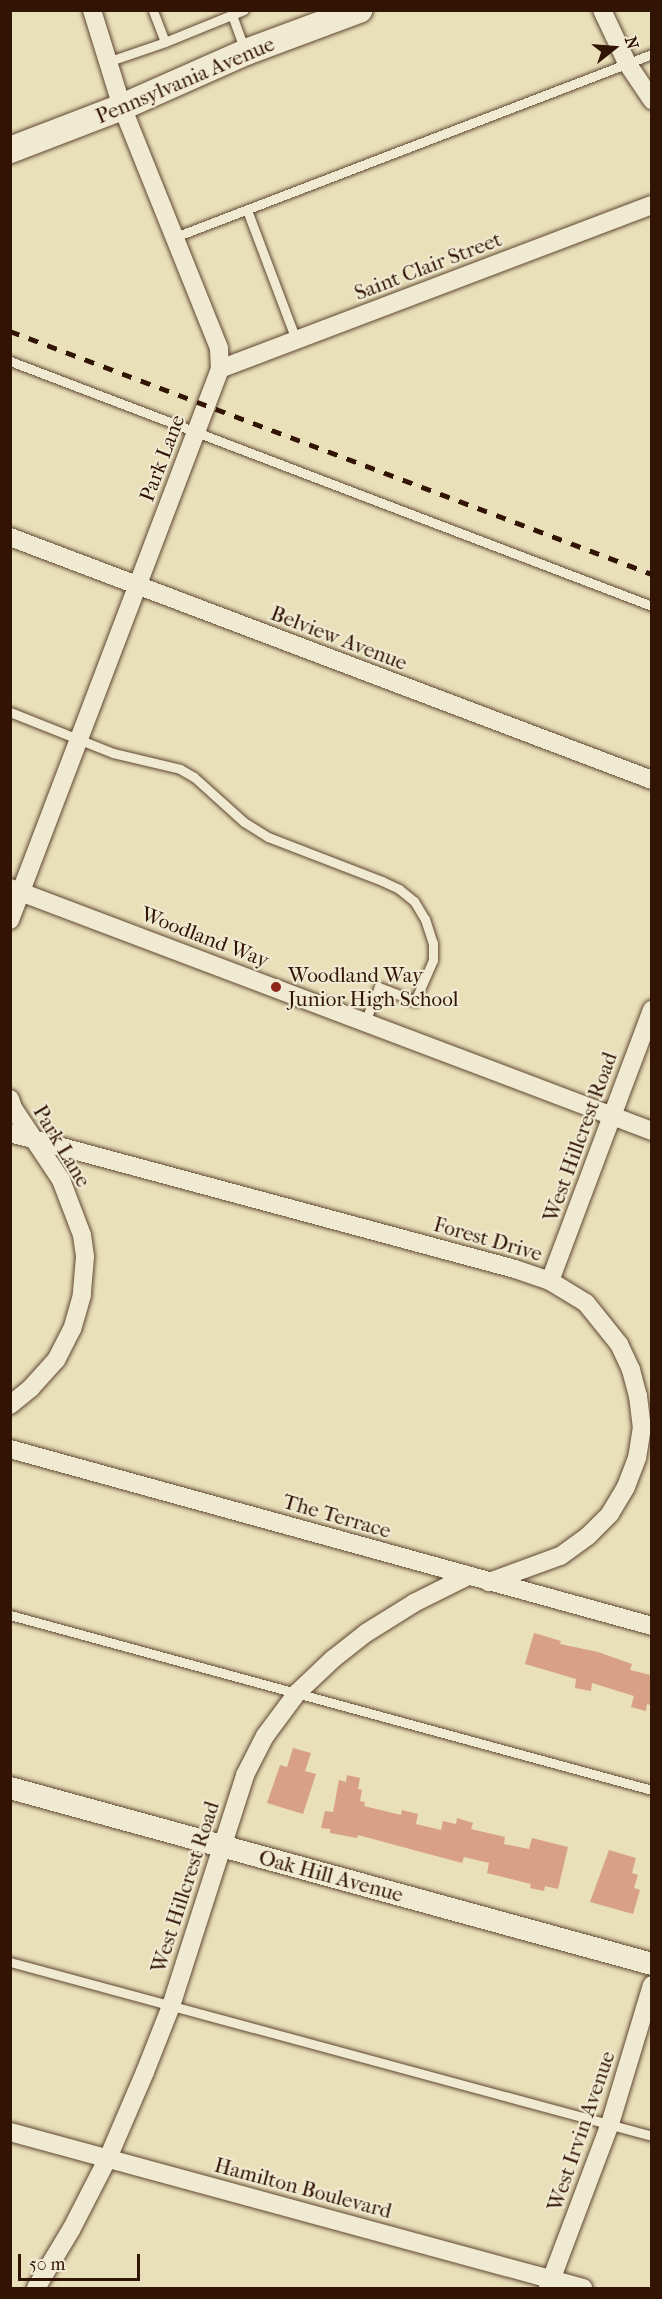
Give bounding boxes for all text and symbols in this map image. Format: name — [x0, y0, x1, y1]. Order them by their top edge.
north arrow — [584, 18, 644, 78]
street label: Pennsylvania Avenue — [92, 31, 278, 129]
text: N — [621, 34, 643, 51]
street label: Saint Clair Street — [351, 226, 505, 306]
street label: Park Lane — [134, 411, 190, 505]
street label: Belview Avenue — [267, 600, 411, 676]
street label: Woodland Way — [137, 901, 273, 973]
place label: Woodland Way Junior High School — [288, 962, 459, 1012]
marker: Woodland Way Junior High School — [269, 980, 283, 994]
street label: West Hillcrest Road — [538, 1049, 622, 1225]
street label: Park Lane — [28, 1100, 96, 1192]
street label: Forest Drive — [431, 1211, 545, 1267]
street label: The Terrace — [280, 1489, 394, 1543]
street label: West Hillcrest Road — [145, 1798, 225, 1976]
street label: Oak Hill Avenue — [256, 1845, 406, 1907]
street label: West Irvin Avenue — [542, 2048, 620, 2214]
street label: Hamilton Boulevard — [212, 2152, 394, 2224]
scale bar — [21, 2242, 142, 2280]
text: 50 m — [29, 2254, 65, 2275]

